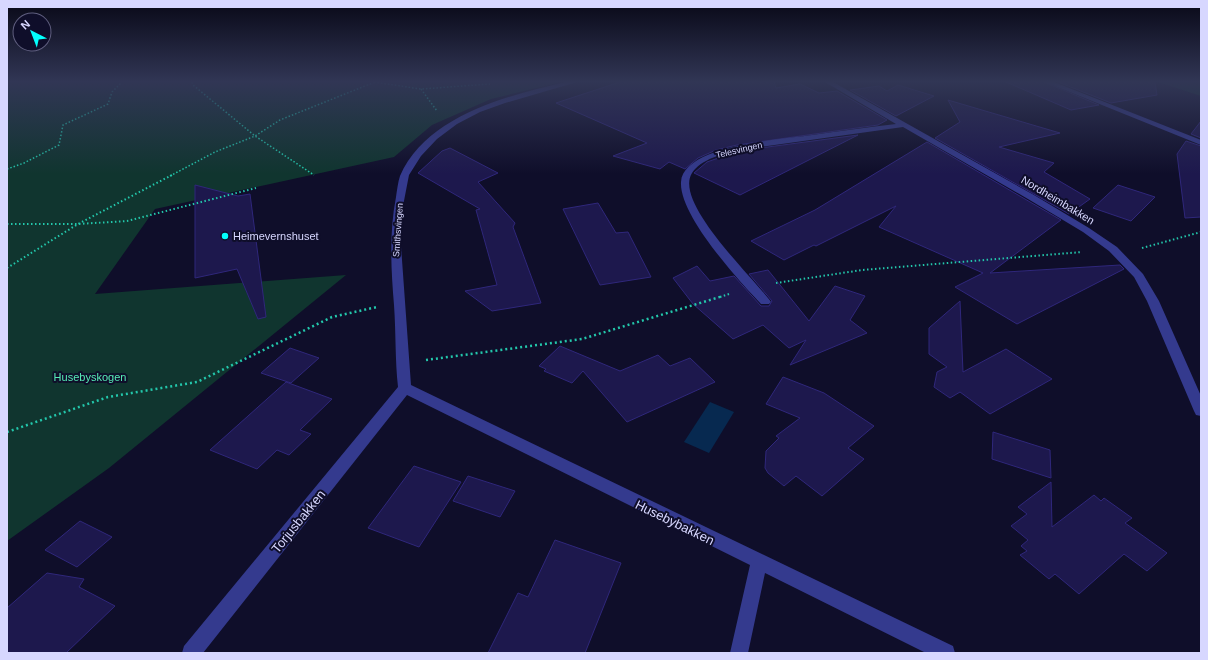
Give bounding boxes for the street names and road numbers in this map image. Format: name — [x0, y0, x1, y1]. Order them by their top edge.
street label: Telesvingen — [715, 140, 763, 160]
street label: Nordheimbakken — [1019, 173, 1097, 227]
street label: Smithsvingen — [391, 203, 405, 257]
street label: Torjusbakken — [268, 487, 328, 556]
street label: Husebybakken — [633, 497, 717, 548]

